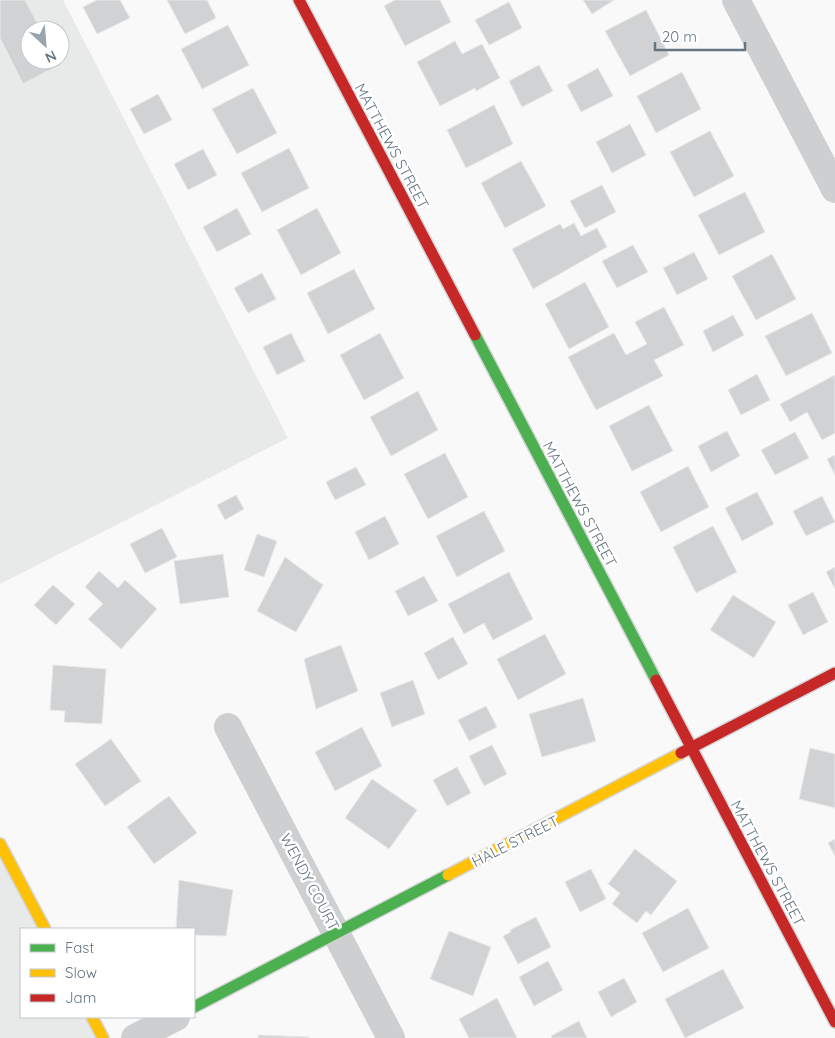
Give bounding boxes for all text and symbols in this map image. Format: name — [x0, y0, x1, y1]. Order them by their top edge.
north arrow — [20, 20, 70, 70]
scale bar — [655, 20, 745, 52]
text: 20 m — [662, 27, 697, 46]
text: N — [42, 46, 59, 67]
street label: MATTHEWS STREET — [351, 80, 433, 212]
street label: MATTHEWS STREET — [539, 438, 621, 570]
street label: MATTHEWS STREET — [727, 797, 809, 929]
street label: HALE STREET — [468, 811, 562, 871]
street label: WENDY COURT — [276, 830, 344, 934]
legend — [20, 928, 195, 1018]
text: Fast — [65, 938, 94, 957]
text: Slow — [65, 963, 97, 982]
text: Jam — [65, 988, 96, 1007]

